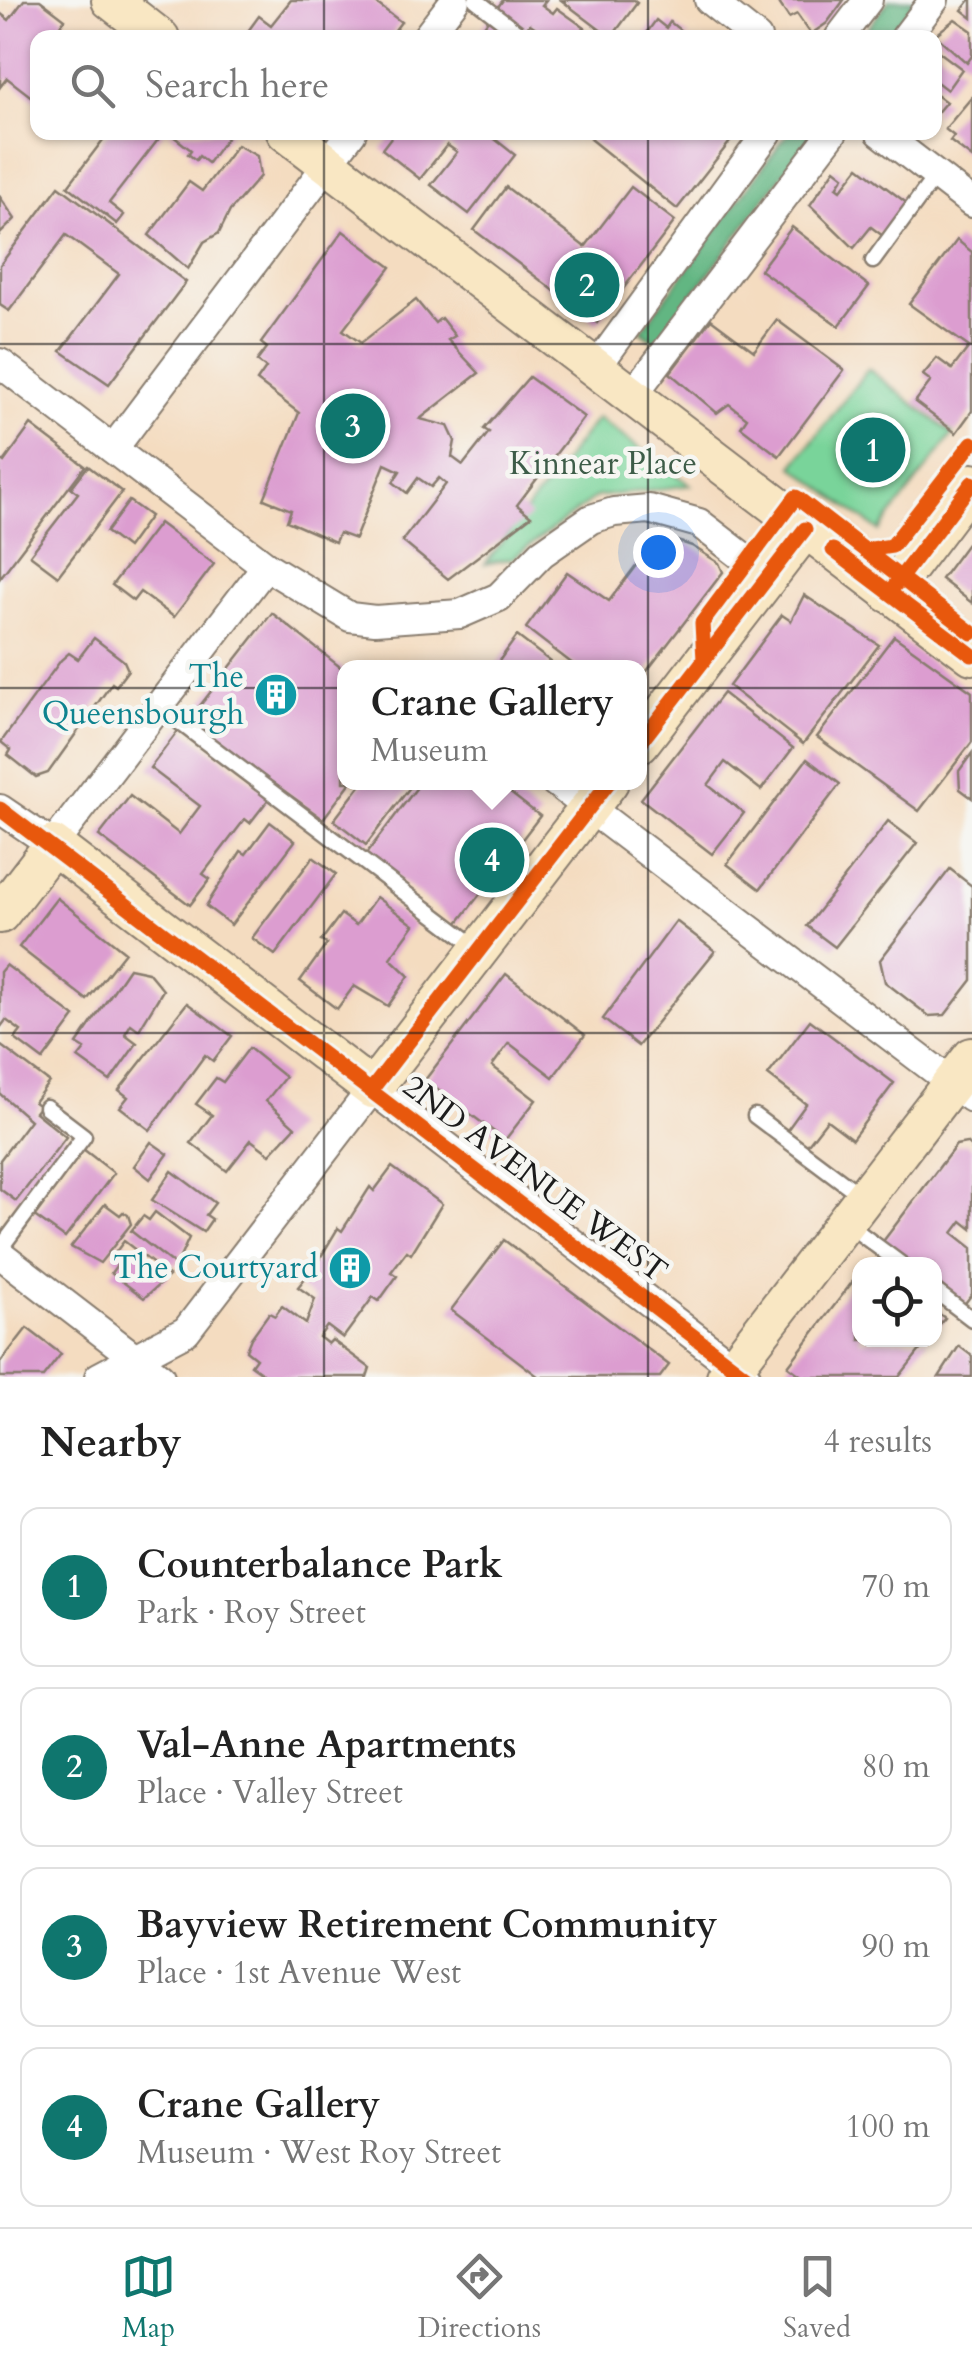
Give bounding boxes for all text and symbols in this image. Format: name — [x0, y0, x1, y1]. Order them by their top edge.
search box — [30, 30, 942, 140]
icon: search — [65, 58, 120, 113]
text: Search here — [145, 59, 329, 111]
pin: 2 — [554, 248, 620, 322]
pin: 3 — [320, 388, 386, 464]
pin: 1 — [840, 412, 906, 488]
park label: Kinnear Place — [509, 442, 697, 486]
your location — [633, 527, 684, 578]
place label: The Queensbourgh — [42, 655, 244, 736]
popup — [337, 660, 647, 790]
building icon: The Queensbourgh — [253, 672, 299, 718]
text: Crane Gallery — [370, 677, 614, 729]
text: Museum — [370, 729, 488, 773]
pin: 4 — [460, 822, 524, 898]
street label: 2ND AVENUE WEST — [394, 1065, 676, 1293]
building icon: The Courtyard — [327, 1245, 373, 1291]
place label: The Courtyard — [113, 1246, 318, 1290]
map controls — [852, 1257, 942, 1347]
button: locate — [852, 1257, 942, 1347]
text: Nearby — [40, 1414, 182, 1471]
text: 4 results — [824, 1420, 932, 1464]
text: Counterbalance Park — [137, 1539, 502, 1591]
text: 1 — [66, 1565, 83, 1609]
text: 70 m — [862, 1565, 930, 1609]
text: Park · Roy Street — [137, 1591, 366, 1635]
text: Val-Anne Apartments — [137, 1719, 516, 1771]
text: 2 — [66, 1745, 83, 1789]
text: 80 m — [862, 1745, 930, 1789]
text: Place · Valley Street — [137, 1771, 403, 1815]
text: Bayview Retirement Community — [137, 1899, 717, 1951]
text: 3 — [66, 1925, 83, 1969]
text: 90 m — [862, 1925, 930, 1969]
text: Place · 1st Avenue West — [137, 1951, 461, 1995]
text: Crane Gallery — [137, 2079, 380, 2131]
text: 4 — [66, 2105, 83, 2149]
text: 100 m — [845, 2105, 930, 2149]
text: Museum · West Roy Street — [137, 2131, 501, 2175]
tab: Map — [121, 2249, 176, 2347]
tab: Directions — [418, 2249, 541, 2347]
tab: Saved — [783, 2249, 851, 2347]

